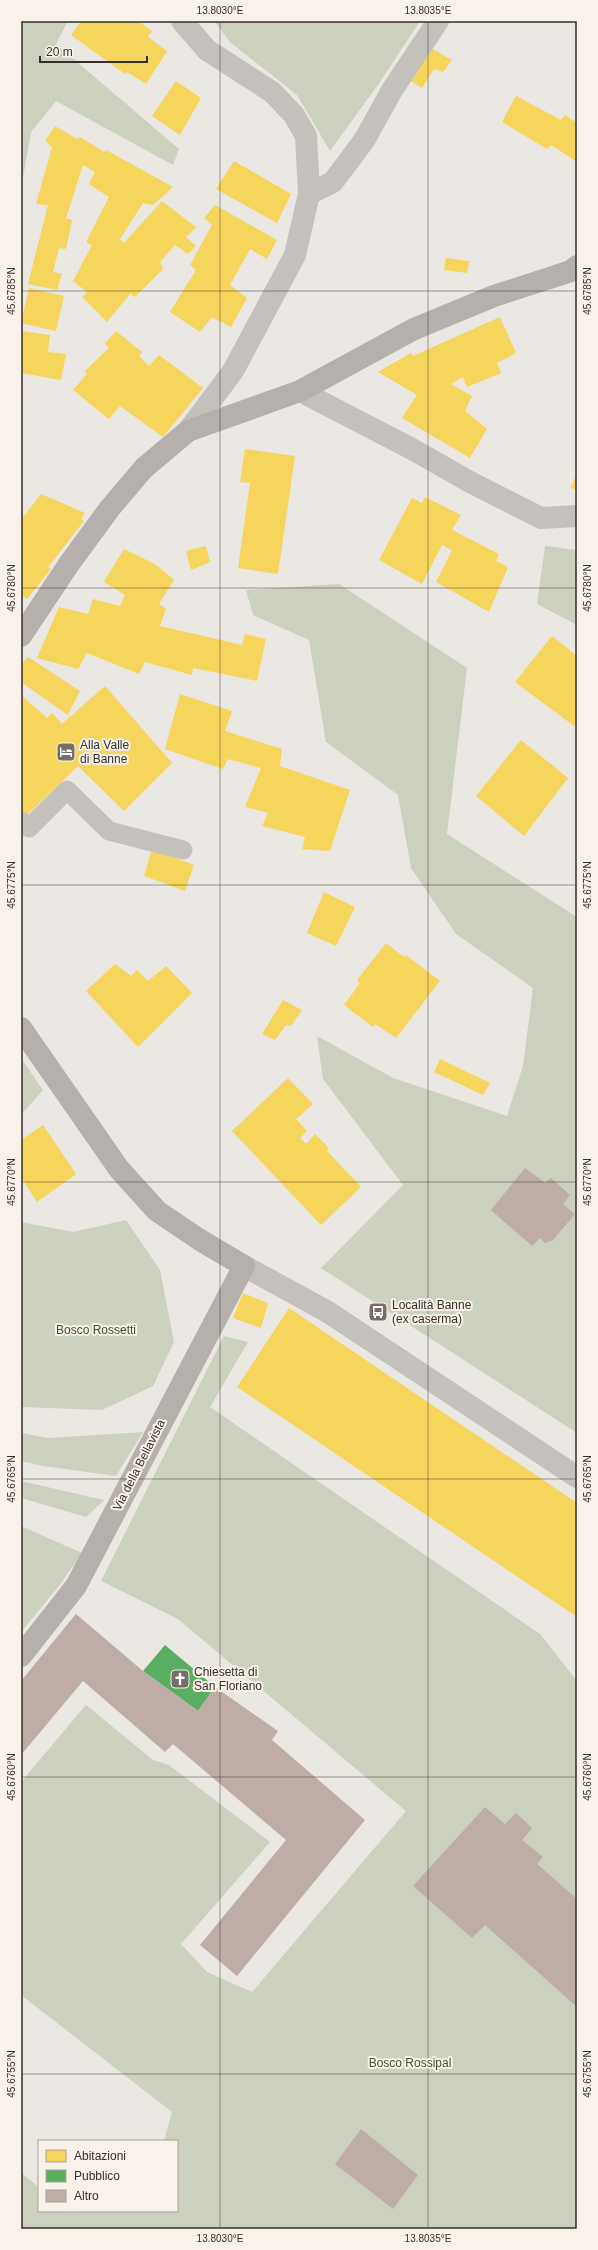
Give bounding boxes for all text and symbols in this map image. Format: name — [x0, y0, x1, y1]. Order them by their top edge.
text: 13.8030°E — [197, 5, 244, 16]
text: 13.8035°E — [405, 5, 452, 16]
scale bar — [40, 38, 147, 64]
text: 20 m — [46, 45, 73, 59]
text: 45.6785°N — [6, 267, 17, 315]
text: 45.6785°N — [582, 267, 593, 315]
text: 45.6780°N — [6, 564, 17, 612]
text: 45.6780°N — [582, 564, 593, 612]
place label: Alla Valle di Banne — [80, 738, 129, 766]
hotel icon: Alla Valle di Banne — [55, 741, 77, 763]
text: 45.6775°N — [6, 861, 17, 909]
text: 45.6775°N — [582, 861, 593, 909]
text: 45.6770°N — [6, 1158, 17, 1206]
text: 45.6770°N — [582, 1158, 593, 1206]
place label: Località Banne (ex caserma) — [392, 1298, 472, 1326]
bus stop icon: Località Banne (ex caserma) — [367, 1301, 389, 1323]
park label: Bosco Rossetti — [56, 1323, 136, 1337]
street label: Via della Bellavista — [110, 1417, 168, 1513]
text: 45.6765°N — [6, 1455, 17, 1503]
text: 45.6765°N — [582, 1455, 593, 1503]
place label: Chiesetta di San Floriano — [194, 1665, 262, 1693]
church icon: Chiesetta di San Floriano — [169, 1668, 191, 1690]
text: 45.6760°N — [6, 1753, 17, 1801]
text: 45.6760°N — [582, 1753, 593, 1801]
text: 45.6755°N — [6, 2050, 17, 2098]
text: 45.6755°N — [582, 2050, 593, 2098]
park label: Bosco Rossipal — [369, 2056, 451, 2070]
legend — [38, 2140, 178, 2212]
text: Abitazioni — [74, 2149, 126, 2163]
text: Pubblico — [74, 2169, 120, 2183]
text: Altro — [74, 2189, 99, 2203]
text: 13.8030°E — [197, 2233, 244, 2244]
text: 13.8035°E — [405, 2233, 452, 2244]

